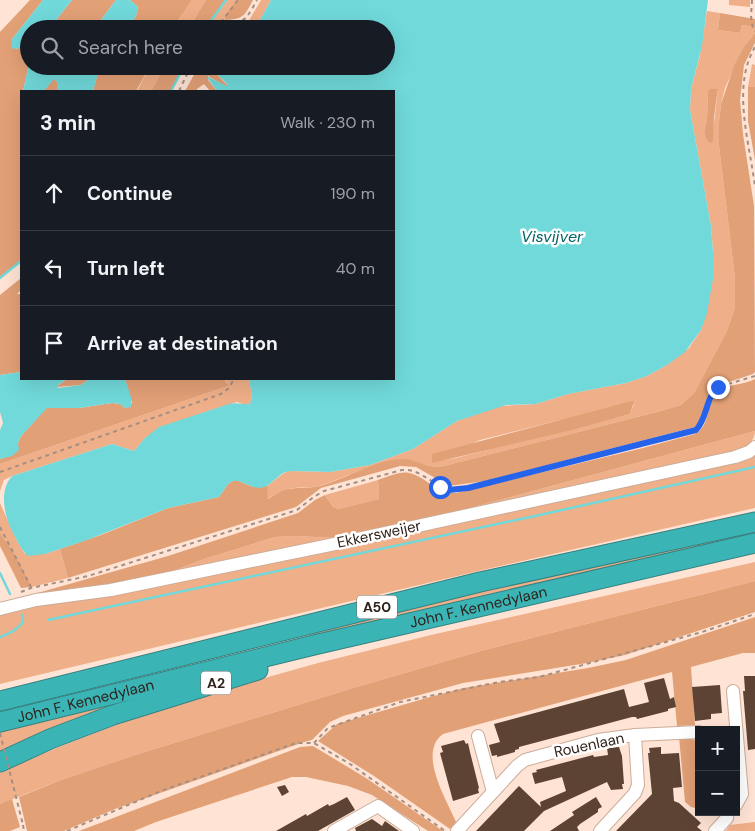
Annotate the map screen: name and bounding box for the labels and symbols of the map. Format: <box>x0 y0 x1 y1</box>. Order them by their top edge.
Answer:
water label: Visvijver <box>521 226 584 247</box>
route end <box>707 376 730 399</box>
route start <box>429 476 452 499</box>
street label: Ekkersweijer <box>335 515 423 553</box>
street label: John F. Kennedylaan <box>408 581 549 633</box>
road number: A50 <box>357 596 397 618</box>
road number: A2 <box>201 671 231 694</box>
street label: John F. Kennedylaan <box>15 675 156 727</box>
street label: Rouenlaan <box>552 728 626 762</box>

